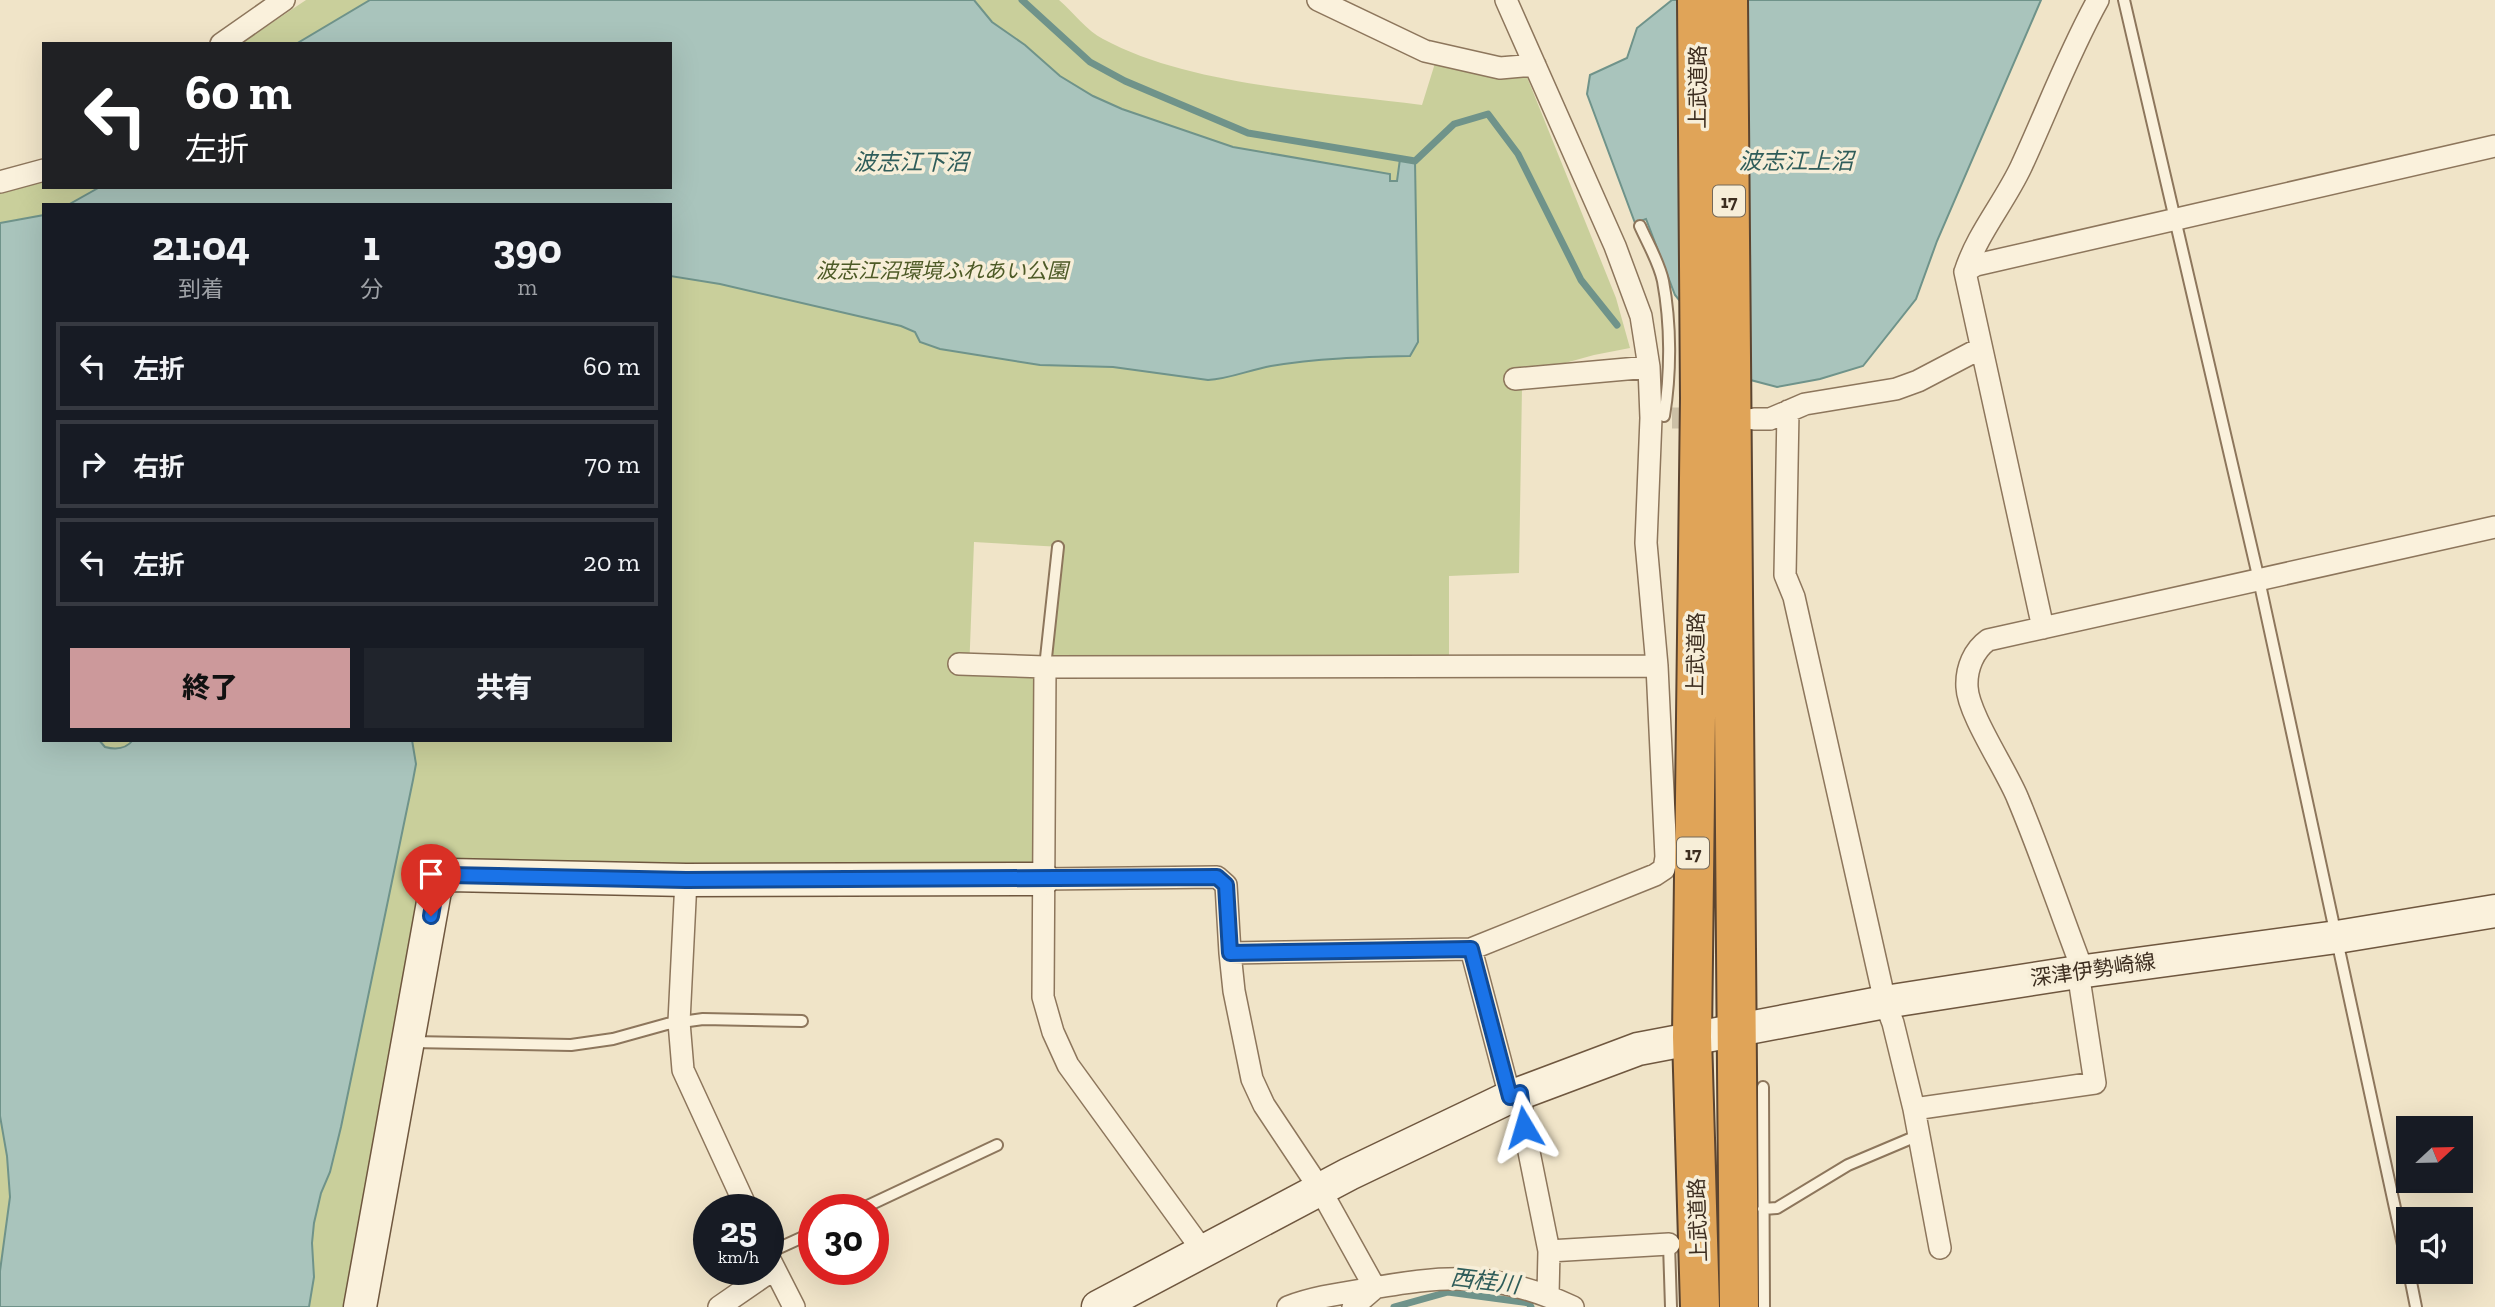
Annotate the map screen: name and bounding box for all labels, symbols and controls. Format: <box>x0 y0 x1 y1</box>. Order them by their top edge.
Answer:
street label: 上武道路 <box>1685 45 1710 129</box>
text: 60 m <box>185 63 292 122</box>
icon: left <box>70 70 161 161</box>
text: 左折 <box>185 130 249 168</box>
water label: 波志江上沼 <box>1739 147 1857 175</box>
water label: 波志江下沼 <box>854 148 972 176</box>
road number: 17 <box>1713 186 1745 216</box>
text: 21:04 <box>152 220 250 271</box>
text: 1 <box>363 220 380 271</box>
text: 390 <box>493 223 562 274</box>
park label: 波志江沼環境ふれあい公園 <box>816 258 1071 283</box>
text: m <box>518 273 537 301</box>
text: 到着 <box>178 275 224 303</box>
text: 分 <box>360 275 383 303</box>
icon: left <box>74 347 112 385</box>
text: 60 m <box>583 350 640 382</box>
text: 左折 <box>133 353 185 385</box>
icon: right <box>74 445 112 483</box>
text: 70 m <box>584 448 640 480</box>
text: 右折 <box>133 451 185 483</box>
icon: left <box>74 543 112 581</box>
text: 20 m <box>583 546 640 578</box>
text: 左折 <box>133 549 185 581</box>
street label: 上武道路 <box>1682 612 1709 696</box>
button: 終了 <box>70 648 350 728</box>
button: 共有 <box>364 648 644 728</box>
road number: 17 <box>1677 838 1709 868</box>
pin <box>401 844 461 916</box>
icon: arrive <box>412 855 450 893</box>
street label: 深津伊勢崎線 <box>2029 948 2157 991</box>
position arrow <box>1487 1090 1561 1164</box>
north arrow <box>2396 1116 2473 1194</box>
map controls <box>2396 1116 2473 1284</box>
street label: 上武道路 <box>1684 1178 1711 1262</box>
speed limit sign: 30 <box>798 1194 889 1285</box>
button: sound <box>2396 1207 2473 1284</box>
text: 25 <box>720 1209 757 1251</box>
text: km/h <box>718 1246 759 1268</box>
water label: 西桂川 <box>1449 1263 1524 1299</box>

